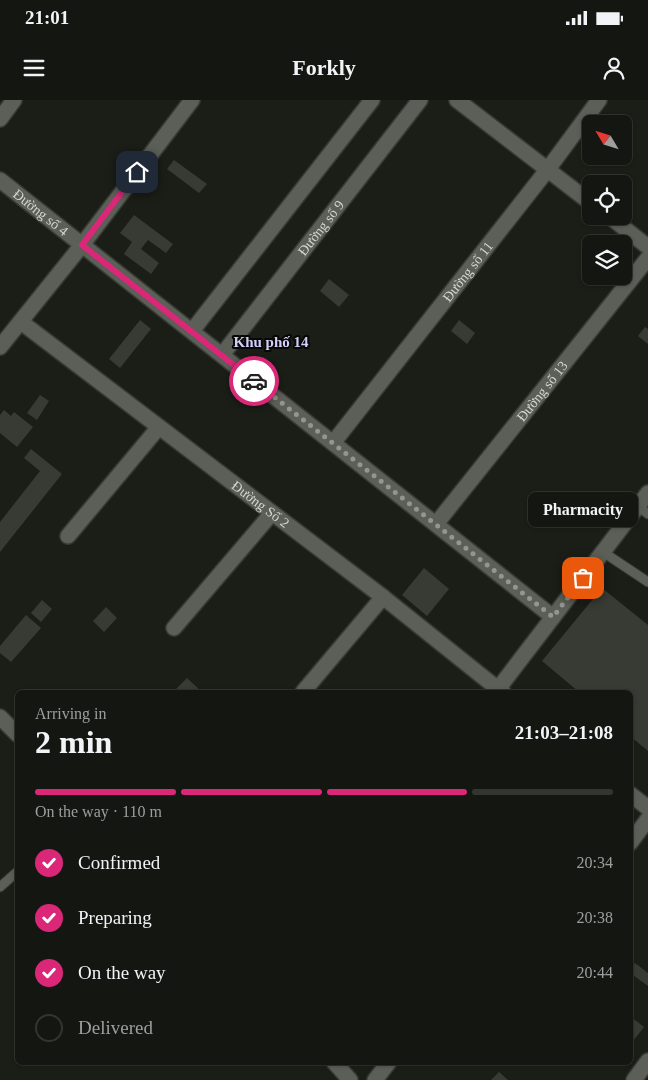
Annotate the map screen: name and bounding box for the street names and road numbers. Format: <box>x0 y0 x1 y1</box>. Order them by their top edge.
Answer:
street label: Đường số 4 <box>10 186 71 239</box>
street label: Đường số 9 <box>295 198 347 259</box>
street label: Đường số 11 <box>440 239 496 305</box>
street label: Đường số 13 <box>514 358 571 424</box>
street label: Đường Số 2 <box>229 478 292 531</box>

